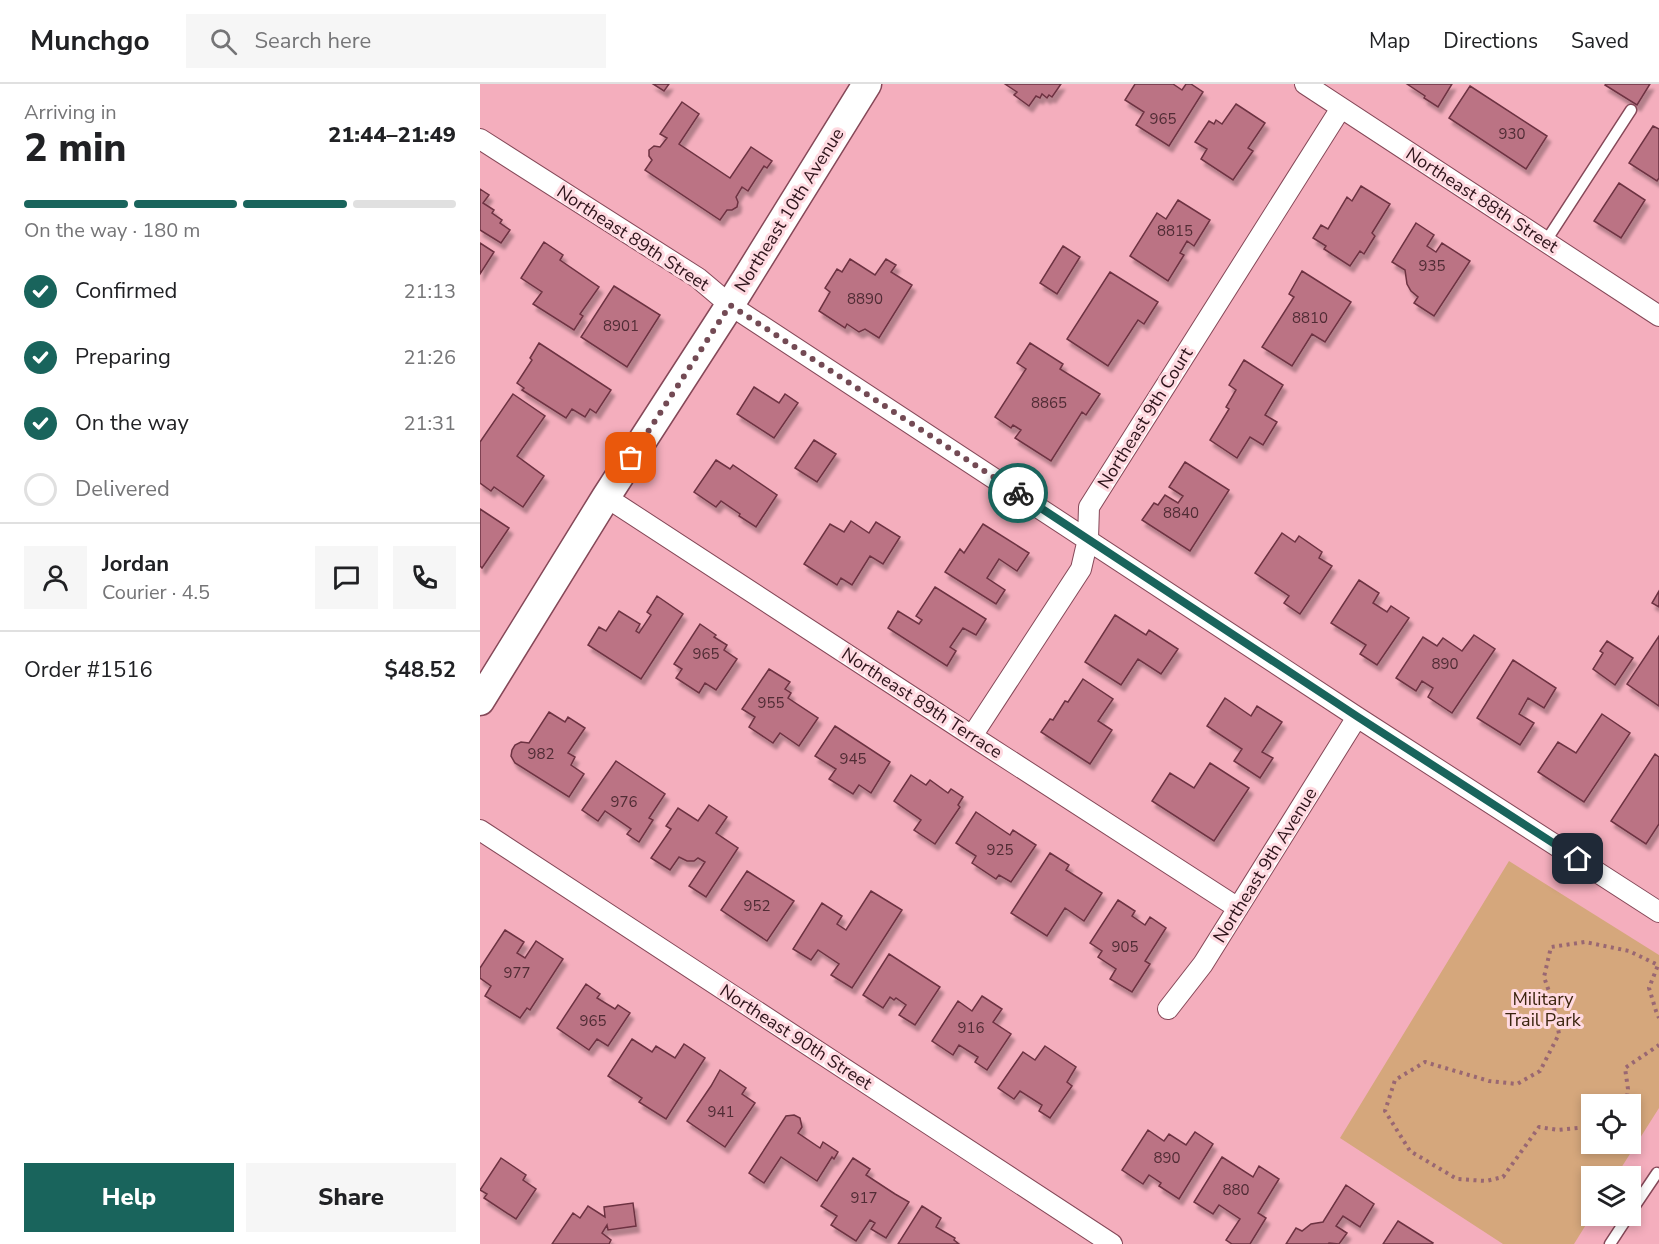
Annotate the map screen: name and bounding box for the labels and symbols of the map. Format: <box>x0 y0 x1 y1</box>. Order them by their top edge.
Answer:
house number: 965 <box>1149 109 1177 129</box>
street label: Northeast 10th Avenue <box>729 123 849 297</box>
house number: 930 <box>1498 124 1526 144</box>
street label: Northeast 88th Street <box>1401 142 1563 259</box>
street label: Northeast 89th Street <box>552 180 714 297</box>
house number: 8815 <box>1157 221 1193 241</box>
house number: 935 <box>1418 256 1446 276</box>
house number: 8890 <box>847 289 883 309</box>
house number: 8810 <box>1292 308 1328 328</box>
house number: 8901 <box>603 316 639 336</box>
street label: Northeast 9th Court <box>1092 342 1199 493</box>
house number: 8865 <box>1031 393 1067 413</box>
pin <box>605 432 656 483</box>
courier <box>988 463 1048 523</box>
house number: 8840 <box>1163 503 1199 523</box>
street label: Northeast 89th Terrace <box>837 642 1007 764</box>
house number: 965 <box>692 644 720 664</box>
house number: 890 <box>1431 654 1459 674</box>
house number: 955 <box>757 693 785 713</box>
house number: 982 <box>527 744 555 764</box>
house number: 945 <box>839 749 867 769</box>
street label: Northeast 9th Avenue <box>1208 783 1322 947</box>
house number: 976 <box>610 792 638 812</box>
pin <box>1552 833 1603 884</box>
house number: 925 <box>986 840 1014 860</box>
house number: 952 <box>743 896 771 916</box>
house number: 905 <box>1111 937 1139 957</box>
house number: 977 <box>503 963 531 983</box>
street label: Northeast 90th Street <box>715 979 877 1096</box>
park label: Military Trail Park <box>1505 987 1582 1032</box>
house number: 965 <box>579 1011 607 1031</box>
house number: 916 <box>957 1018 985 1038</box>
house number: 941 <box>707 1102 735 1122</box>
house number: 890 <box>1153 1148 1181 1168</box>
house number: 880 <box>1222 1180 1250 1200</box>
house number: 917 <box>850 1188 878 1208</box>

